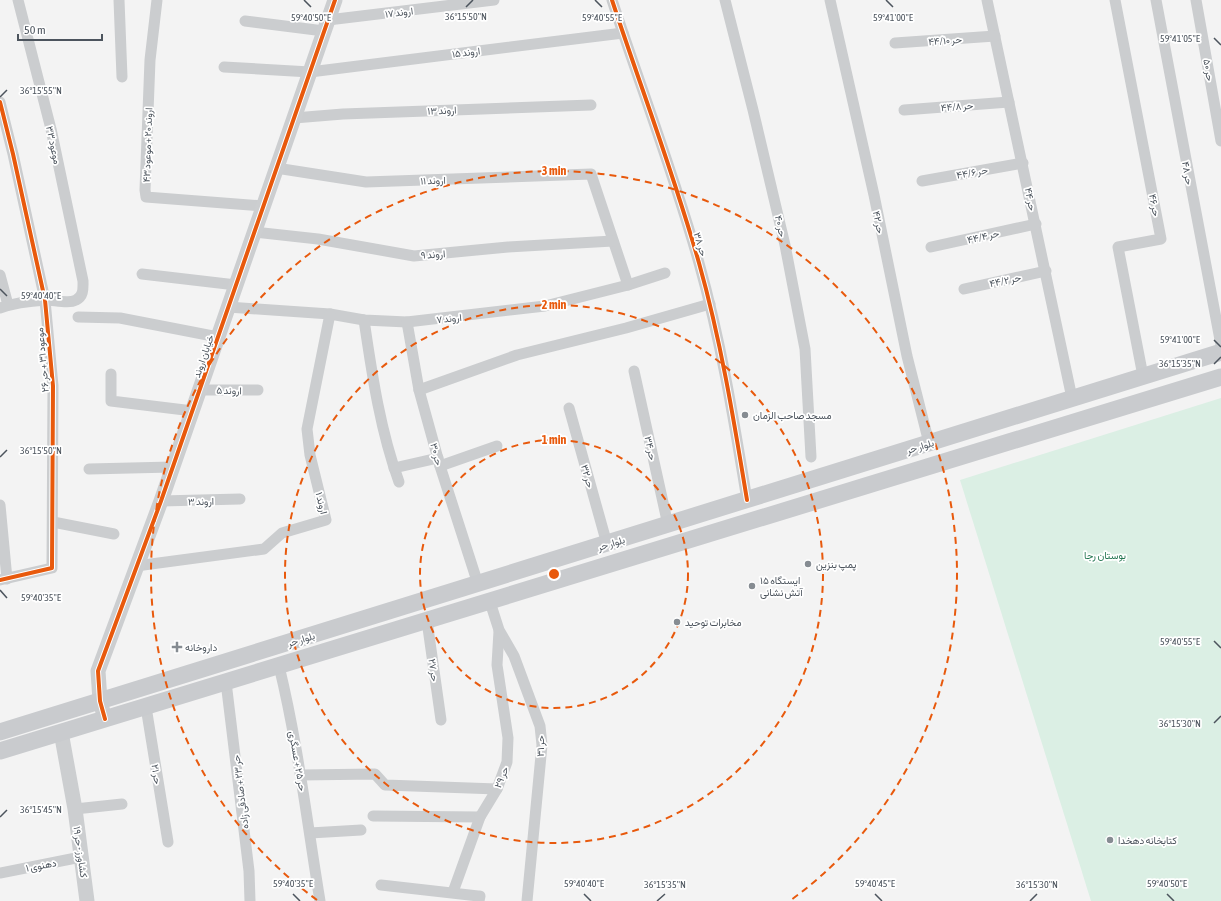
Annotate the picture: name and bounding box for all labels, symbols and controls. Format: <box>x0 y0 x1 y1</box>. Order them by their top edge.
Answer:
street label: اروند ۱۷ <box>384 5 414 21</box>
text: 36°15'50"N <box>445 11 487 22</box>
text: 59°40'50"E <box>291 12 332 23</box>
text: 59°40'55"E <box>582 12 623 23</box>
text: 59°41'00"E <box>873 12 914 23</box>
scale bar <box>18 16 102 42</box>
text: 50 m <box>24 23 46 37</box>
text: 59°41'05"E <box>1160 33 1201 44</box>
street label: حر ۴۴/۱۰ <box>928 34 963 48</box>
street label: اروند ۱۵ <box>451 45 481 61</box>
street label: حر ۵۰ <box>1200 58 1216 82</box>
text: 36°15'55"N <box>20 85 62 96</box>
street label: حر ۴۴/۸ <box>940 100 974 114</box>
street label: اروند ۱۳ <box>427 104 457 118</box>
street label: اروند ۲۰ + موعود ۴۳ <box>141 107 155 183</box>
street label: موعود ۳۳ <box>43 125 63 165</box>
street label: حر ۴۸ <box>1179 161 1195 186</box>
text: 3 min <box>542 164 566 178</box>
street label: حر ۴۴/۶ <box>956 164 989 182</box>
street label: اروند ۱۱ <box>420 175 446 187</box>
street label: حر ۴۴ <box>1022 187 1038 212</box>
street label: حر ۴۶ <box>1146 193 1162 218</box>
street label: حر ۴۲ <box>870 210 886 235</box>
street label: حر ۴۰ <box>772 214 788 239</box>
street label: حر ۴۴/۴ <box>966 227 1001 246</box>
street label: حر ۳۸ <box>691 231 709 258</box>
street label: اروند ۹ <box>420 248 446 262</box>
street label: حر ۴۴/۲ <box>988 272 1022 290</box>
text: 59°40'40"E <box>21 290 62 301</box>
text: 2 min <box>542 298 566 312</box>
street label: اروند ۷ <box>436 312 462 326</box>
street label: موعود ۳۱ + حر ۲۶ <box>34 327 52 393</box>
street label: خیابان اروند <box>191 333 217 379</box>
text: 59°41'00"E <box>1160 334 1201 345</box>
text: 36°15'35"N <box>1159 358 1201 369</box>
street label: اروند ۵ <box>216 385 242 397</box>
marker: مسجد صاحب الزمان <box>740 410 750 420</box>
place label: مسجد صاحب الزمان <box>753 410 832 422</box>
text: 1 min <box>542 433 566 447</box>
street label: حر ۳۴ <box>642 435 658 462</box>
street label: بلوار حر <box>904 437 936 457</box>
street label: حر ۳۰ <box>427 442 445 467</box>
text: 36°15'50"N <box>20 445 62 456</box>
street label: حر ۳۲ <box>578 463 596 490</box>
street label: اروند ۱ <box>312 491 330 516</box>
street label: اروند ۳ <box>188 496 214 508</box>
street label: بلوار حر <box>595 534 627 554</box>
park label: بوستان رجا <box>1084 550 1126 562</box>
marker: پمپ بنزین <box>803 559 813 569</box>
place label: پمپ بنزین <box>816 559 856 572</box>
centre of rings <box>547 567 561 581</box>
place label: ایستگاه ۱۵ آتش نشانی <box>760 575 803 599</box>
marker: ایستگاه ۱۵ آتش نشانی <box>747 581 757 591</box>
text: 59°40'35"E <box>21 592 62 603</box>
marker: مخابرات توحید <box>672 617 682 627</box>
place label: مخابرات توحید <box>685 617 742 629</box>
street label: بلوار حر <box>285 630 317 650</box>
text: 59°40'55"E <box>1160 636 1201 647</box>
marker: داروخانه <box>172 642 182 652</box>
place label: داروخانه <box>185 642 217 654</box>
street label: حر ۲۷ <box>425 658 441 683</box>
text: 36°15'30"N <box>1159 718 1201 729</box>
street label: حر ۲۵ + عسگری <box>286 730 308 792</box>
street label: حر ۳۱ <box>535 735 547 757</box>
street label: حر ۲۳ + صادقی زاده <box>230 754 251 830</box>
street label: حر ۲۱ <box>149 763 164 785</box>
street label: حر ۲۹ <box>492 765 512 790</box>
text: 36°15'45"N <box>20 804 62 815</box>
street label: کشاورز - حر ۱۹ <box>70 826 90 879</box>
marker: کتابخانه دهخدا <box>1105 835 1115 845</box>
place label: کتابخانه دهخدا <box>1118 835 1177 847</box>
street label: دهنوی ۱ <box>25 857 58 875</box>
text: 59°40'35"E <box>273 878 314 889</box>
text: 59°40'40"E <box>564 878 605 889</box>
text: 59°40'45"E <box>855 878 896 889</box>
text: 59°40'50"E <box>1147 878 1188 889</box>
text: 36°15'35"N <box>644 879 686 890</box>
text: 36°15'30"N <box>1016 879 1058 890</box>

